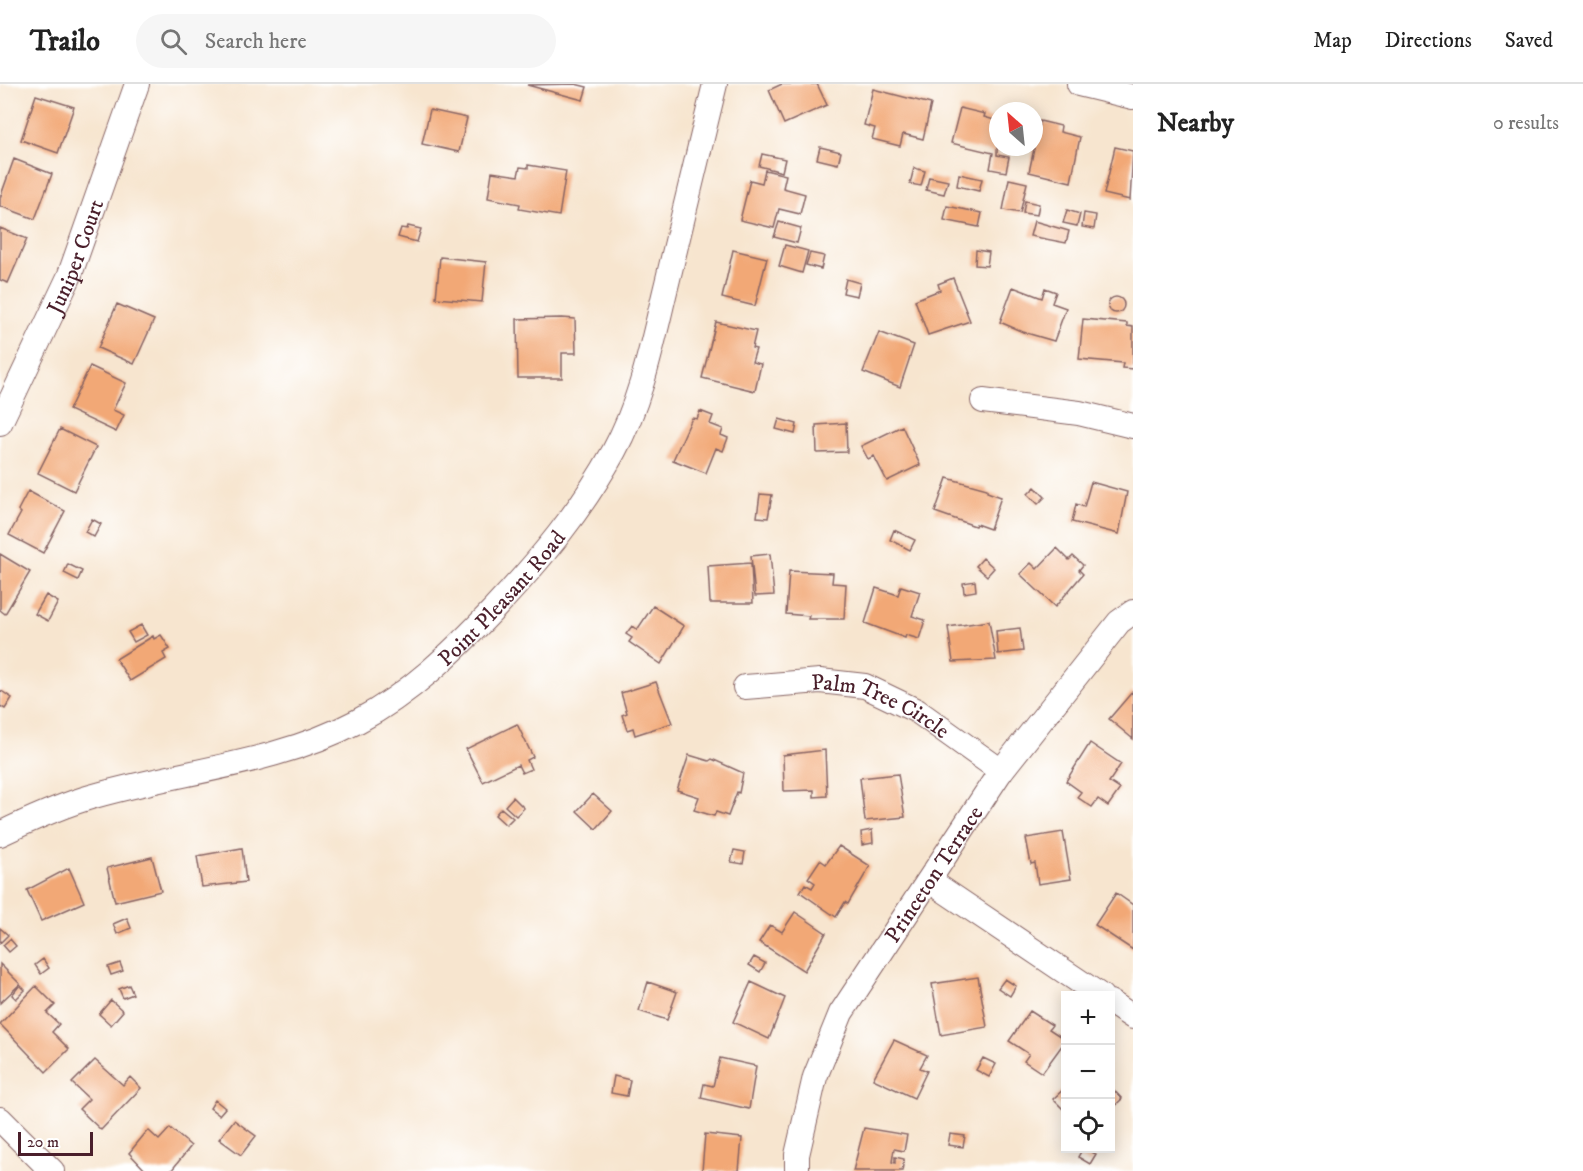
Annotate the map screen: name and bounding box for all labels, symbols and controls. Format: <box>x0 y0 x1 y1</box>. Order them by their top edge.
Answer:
search box <box>136 14 556 68</box>
text: Trailo <box>30 24 100 59</box>
icon: search <box>157 25 190 58</box>
text: Search here <box>205 28 307 55</box>
text: Map <box>1313 28 1352 54</box>
text: Directions <box>1385 28 1472 54</box>
text: Saved <box>1505 28 1553 54</box>
north arrow <box>989 102 1043 156</box>
text: Nearby <box>1157 107 1234 140</box>
text: 0 results <box>1493 111 1559 136</box>
street label: Juniper Court <box>41 196 110 320</box>
street label: Point Pleasant Road <box>433 525 572 672</box>
street label: Palm Tree Circle <box>810 669 954 745</box>
street label: Princeton Terrace <box>879 801 989 948</box>
map controls <box>1061 991 1115 1153</box>
button: + <box>1061 991 1115 1045</box>
button: − <box>1061 1045 1115 1099</box>
button: locate <box>1061 1099 1115 1153</box>
scale bar <box>18 1129 93 1156</box>
text: 20 m <box>27 1132 59 1152</box>

